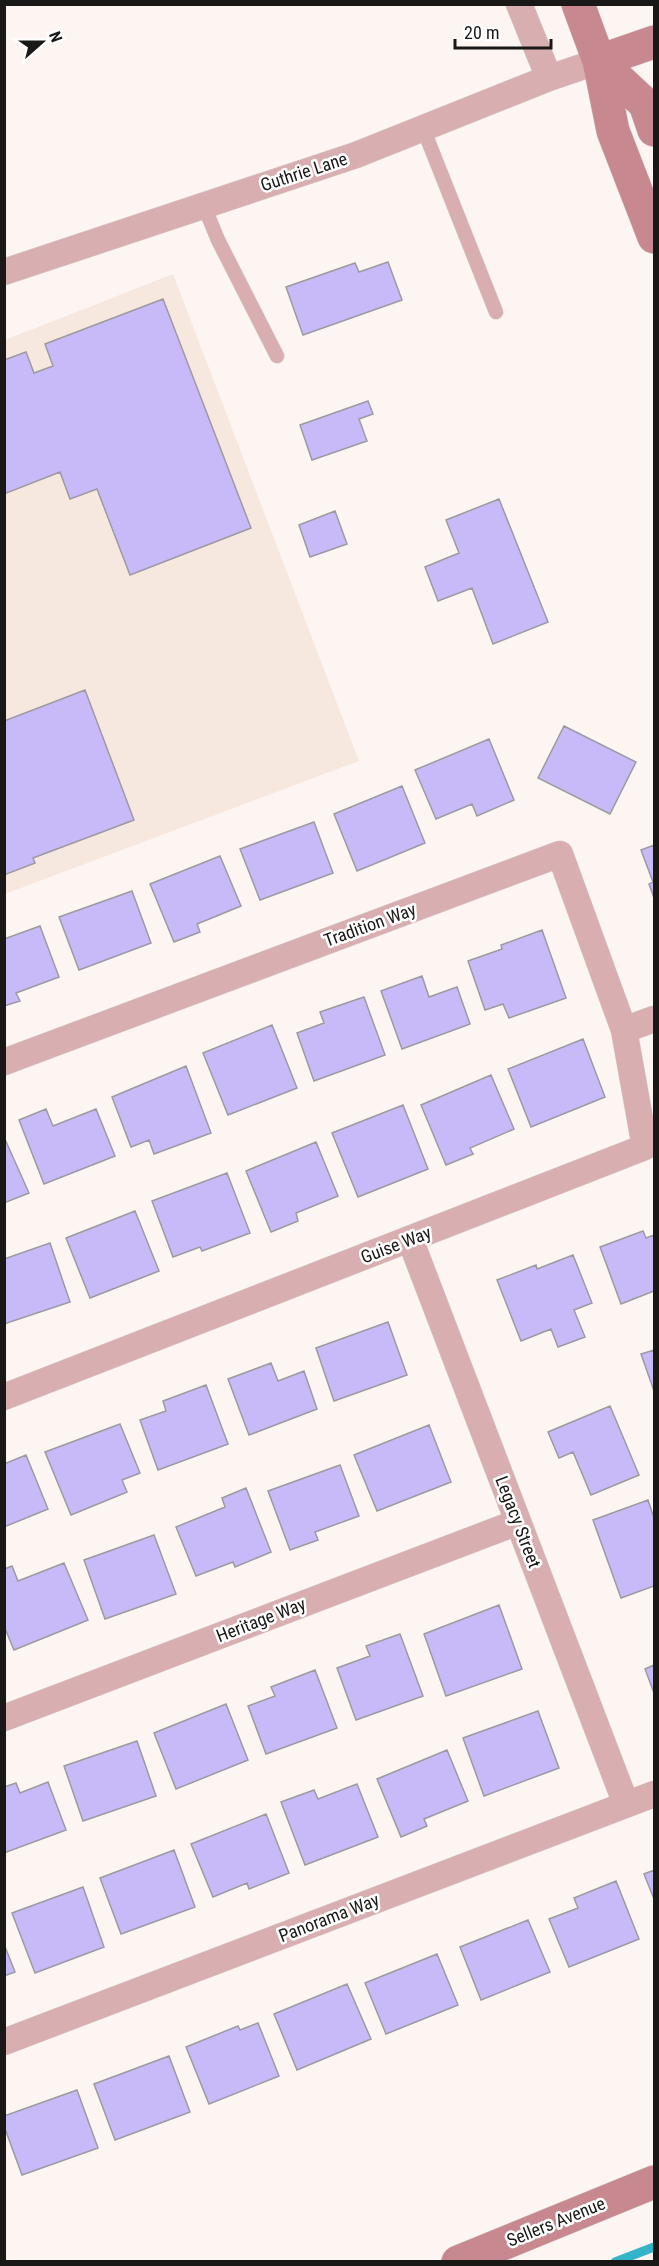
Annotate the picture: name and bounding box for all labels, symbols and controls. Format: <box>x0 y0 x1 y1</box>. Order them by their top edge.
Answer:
north arrow <box>12 12 72 72</box>
scale bar <box>455 12 551 50</box>
text: 20 m <box>464 22 499 43</box>
text: N <box>45 29 66 45</box>
street label: Guthrie Lane <box>258 148 350 195</box>
street label: Tradition Way <box>321 898 419 951</box>
street label: Guise Way <box>358 1221 434 1268</box>
street label: Legacy Street <box>491 1473 546 1571</box>
street label: Heritage Way <box>213 1593 309 1646</box>
street label: Panorama Way <box>276 1889 382 1946</box>
street label: Sellers Avenue <box>504 2192 608 2251</box>

